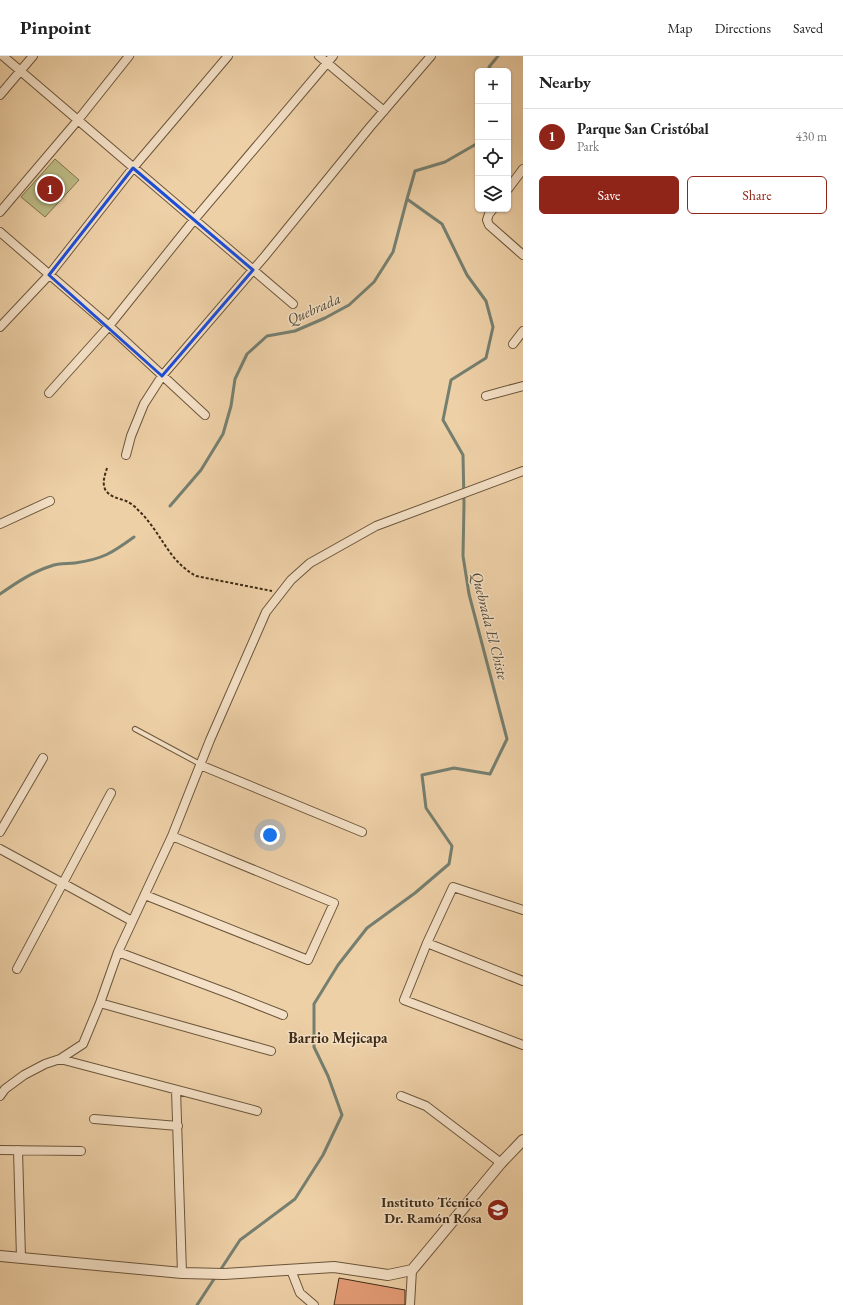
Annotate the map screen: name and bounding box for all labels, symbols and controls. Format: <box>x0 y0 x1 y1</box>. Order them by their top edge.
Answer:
text: Pinpoint <box>20 15 91 40</box>
text: Map <box>667 19 693 37</box>
text: Directions <box>715 19 771 37</box>
text: Saved <box>793 19 823 37</box>
map controls <box>475 68 511 212</box>
button: + <box>475 68 511 104</box>
text: Nearby <box>539 71 591 93</box>
button: − <box>475 104 511 140</box>
text: Parque San Cristóbal <box>577 119 709 138</box>
text: 1 <box>549 128 555 145</box>
text: 430 m <box>796 128 827 145</box>
text: Park <box>577 138 599 155</box>
button: locate <box>475 140 511 176</box>
pin: 1 <box>37 174 63 204</box>
button: layers <box>475 176 511 212</box>
button: Save <box>539 176 679 214</box>
button: Share <box>687 176 827 214</box>
water label: Quebrada <box>284 288 344 329</box>
water label: Quebrada El Chiste <box>468 570 513 683</box>
your location <box>260 825 280 845</box>
district label: Barrio Mejicapa <box>288 1028 388 1047</box>
place label: Instituto Técnico Dr. Ramón Rosa <box>381 1193 483 1227</box>
school or university icon: Instituto Técnico Dr. Ramón Rosa <box>485 1197 511 1223</box>

